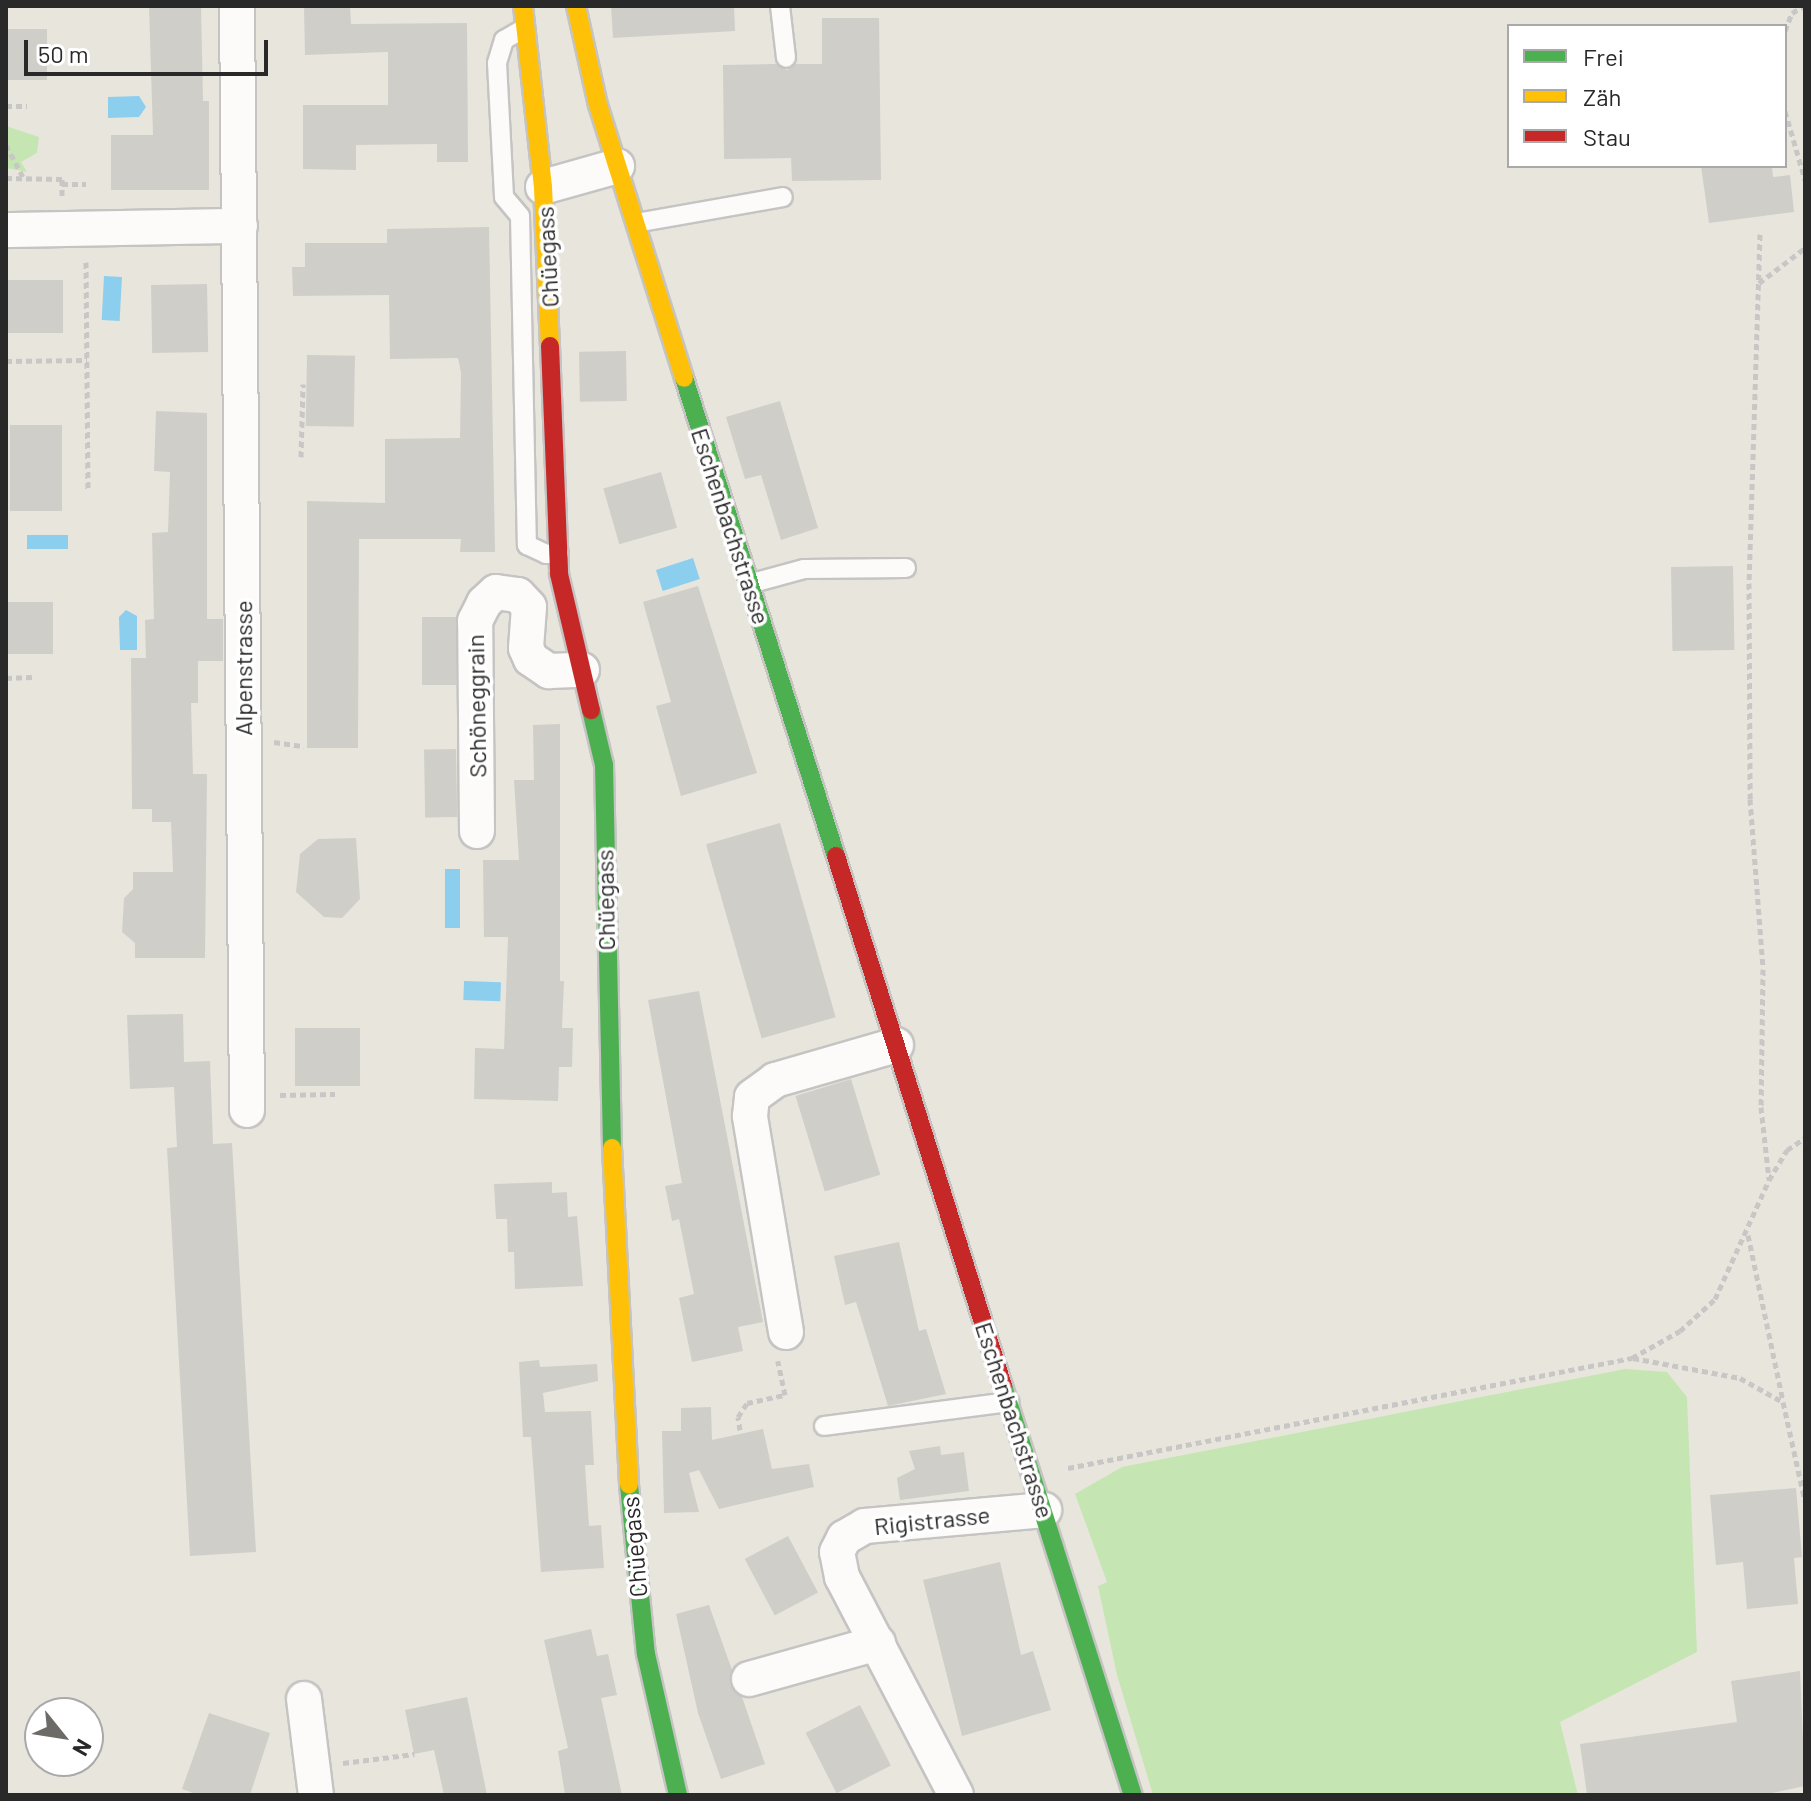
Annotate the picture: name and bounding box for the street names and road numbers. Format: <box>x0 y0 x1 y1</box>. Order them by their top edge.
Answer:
street label: Chüegass <box>530 206 564 308</box>
street label: Eschenbachstrasse <box>686 424 776 628</box>
street label: Alpenstrasse <box>229 600 257 736</box>
street label: Schöneggrain <box>460 634 492 778</box>
street label: Chüegass <box>590 849 620 951</box>
street label: Eschenbachstrasse <box>970 1318 1060 1522</box>
street label: Chüegass <box>615 1495 653 1599</box>
street label: Rigistrasse <box>873 1500 991 1540</box>

